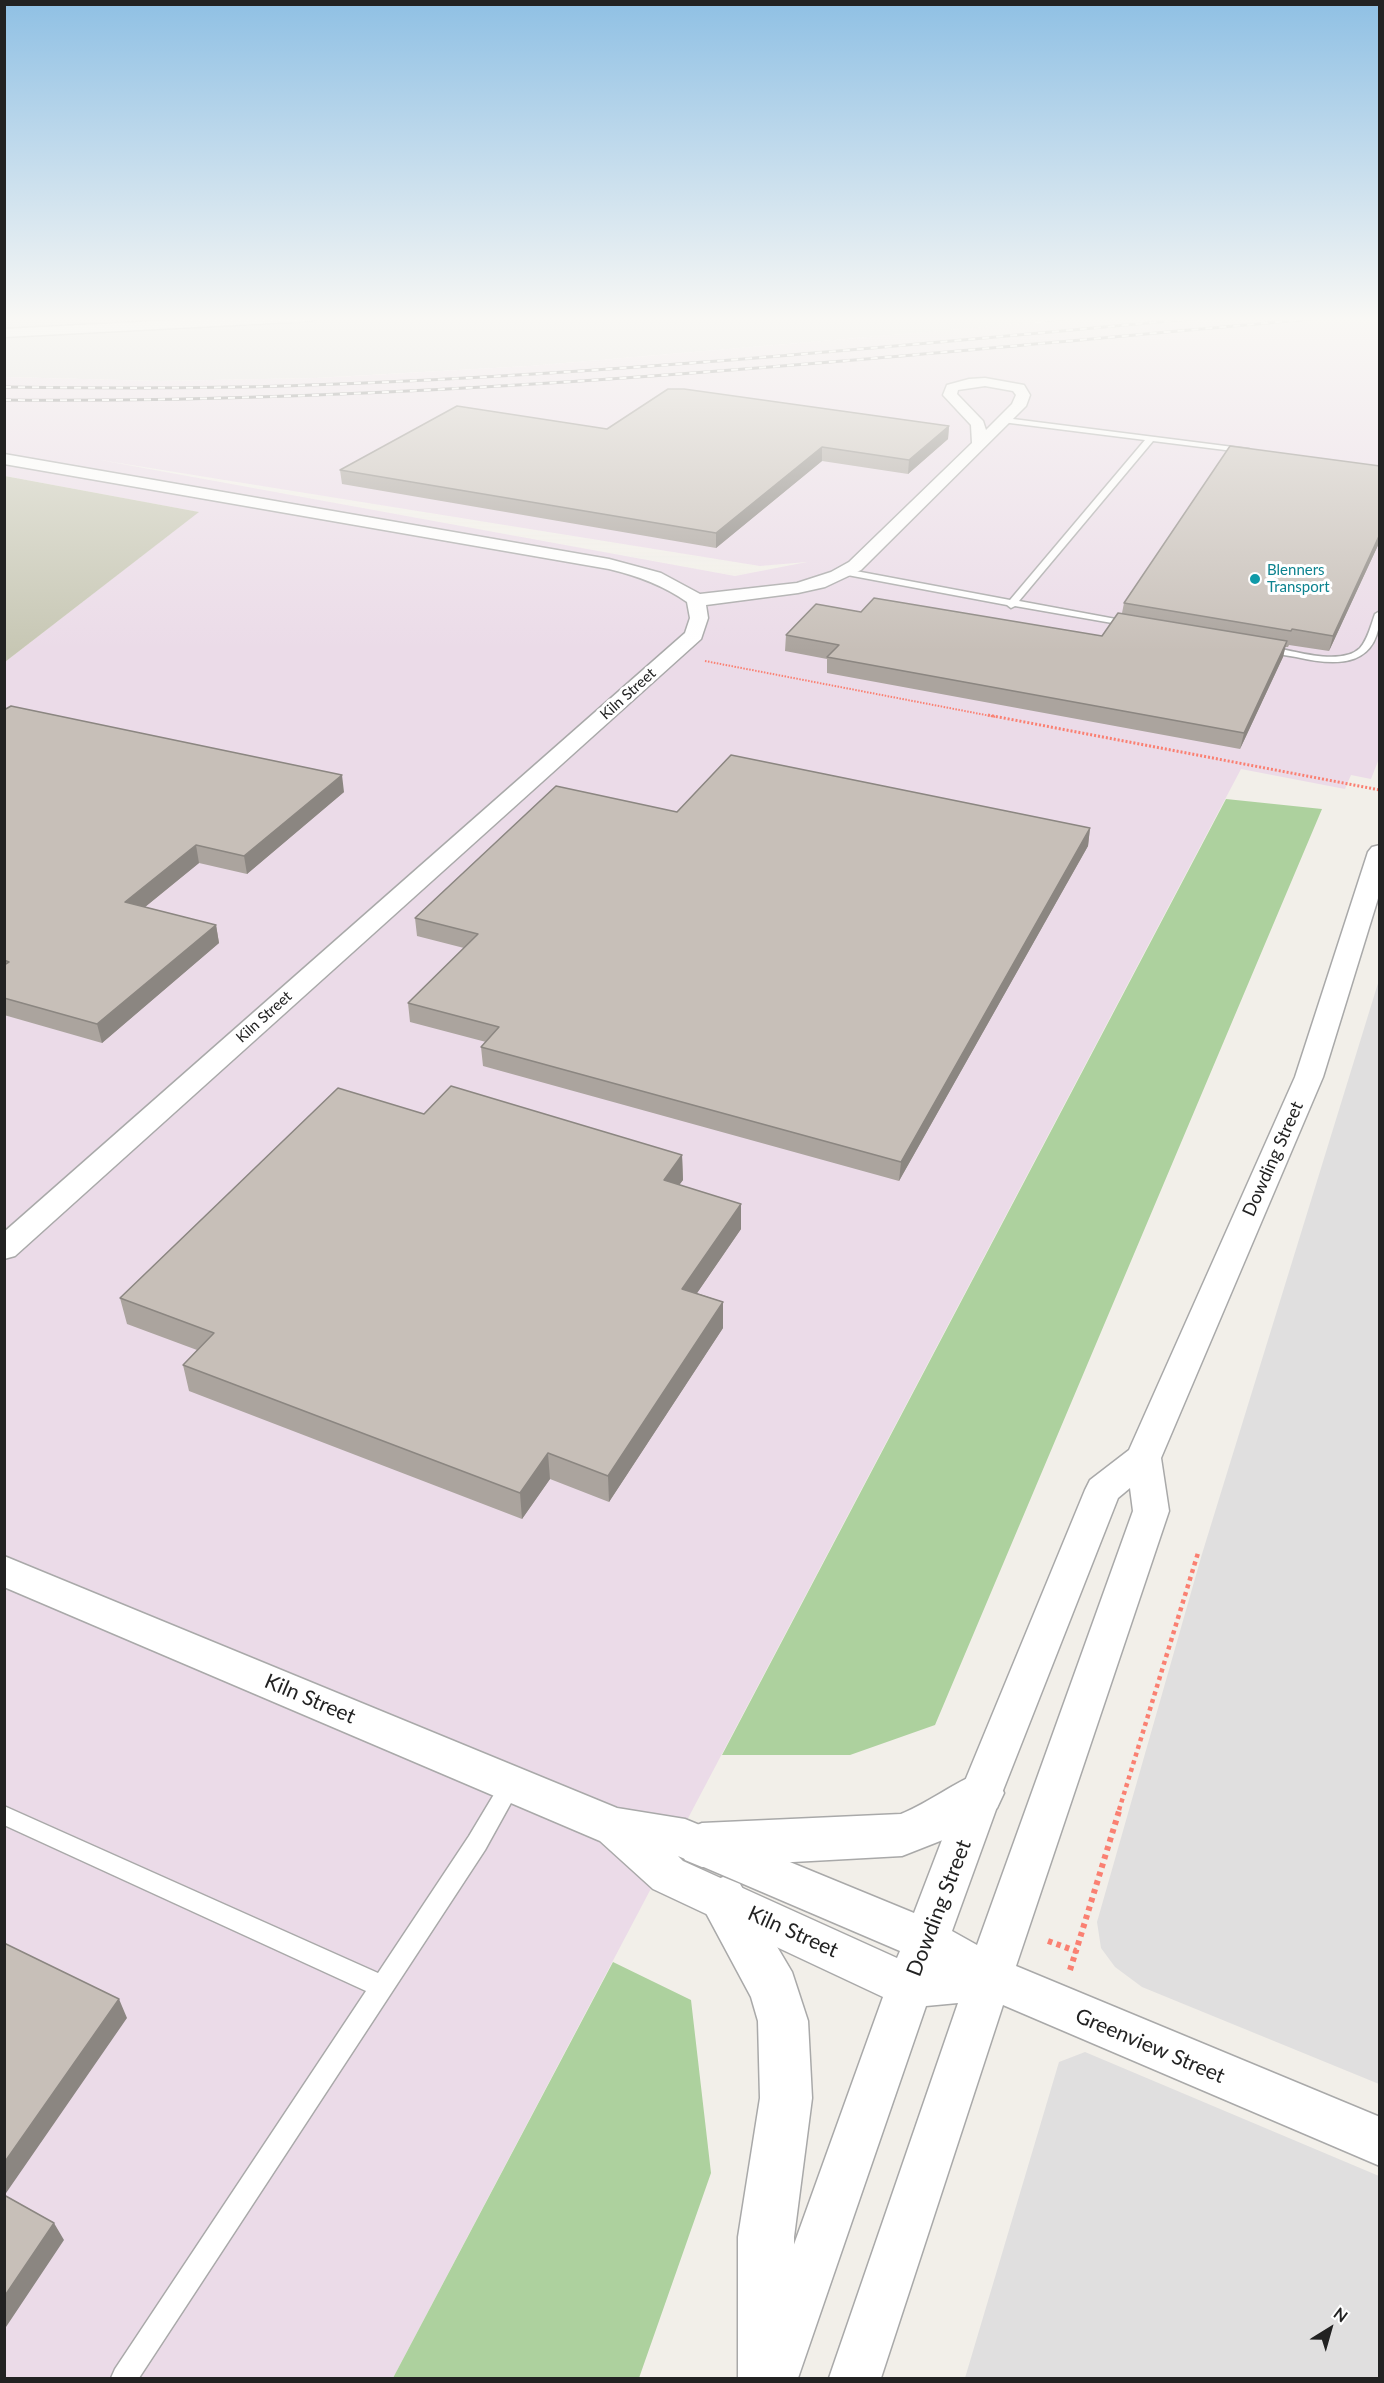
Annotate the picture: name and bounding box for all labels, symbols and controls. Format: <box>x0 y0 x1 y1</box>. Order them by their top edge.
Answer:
place label: Blenners Transport <box>1267 561 1330 596</box>
marker: Blenners Transport <box>1248 572 1262 586</box>
street label: Kiln Street <box>596 664 660 724</box>
street label: Kiln Street <box>232 987 296 1047</box>
street label: Dowding Street <box>1238 1098 1308 1220</box>
street label: Kiln Street <box>261 1669 359 1729</box>
street label: Dowding Street <box>901 1836 977 1980</box>
street label: Kiln Street <box>744 1901 842 1963</box>
street label: Greenview Street <box>1071 2003 1229 2089</box>
north arrow <box>1300 2299 1360 2359</box>
text: N <box>1330 2303 1352 2326</box>

